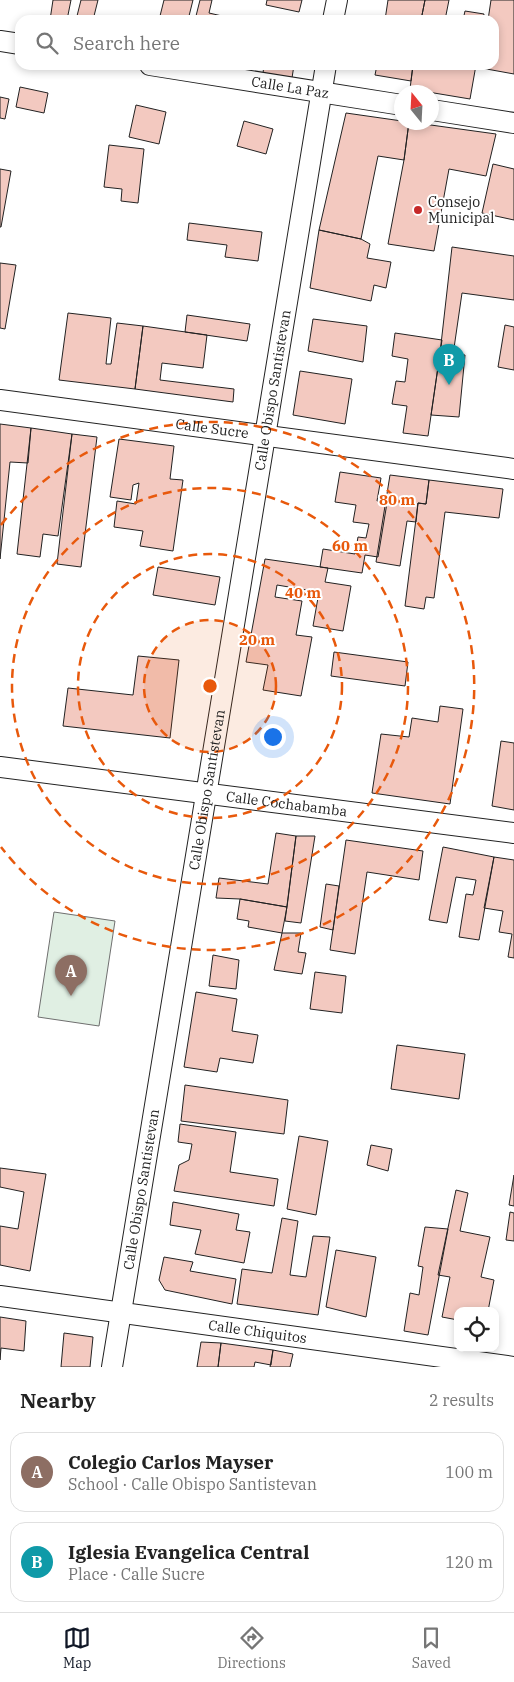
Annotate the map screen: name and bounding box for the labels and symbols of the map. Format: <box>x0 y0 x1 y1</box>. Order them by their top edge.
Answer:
street label: Calle La Paz <box>250 72 330 102</box>
north arrow <box>394 85 439 130</box>
place label: Consejo Municipal <box>428 193 494 227</box>
marker: Consejo Municipal <box>412 204 424 216</box>
street label: Calle Obispo Santistevan <box>250 308 295 472</box>
pin: B <box>433 344 465 385</box>
street label: Calle Sucre <box>174 415 250 442</box>
text: 80 m <box>379 490 415 509</box>
text: 60 m <box>332 536 368 555</box>
text: 40 m <box>285 583 321 602</box>
text: 20 m <box>239 630 275 649</box>
centre of rings <box>201 677 219 695</box>
street label: Calle Obispo Santistevan <box>185 708 229 871</box>
your location <box>260 724 286 750</box>
street label: Calle Cochabamba <box>225 787 349 821</box>
pin: A <box>55 955 87 996</box>
street label: Calle Obispo Santistevan <box>119 1108 163 1271</box>
street label: Calle Chiquitos <box>207 1316 308 1347</box>

